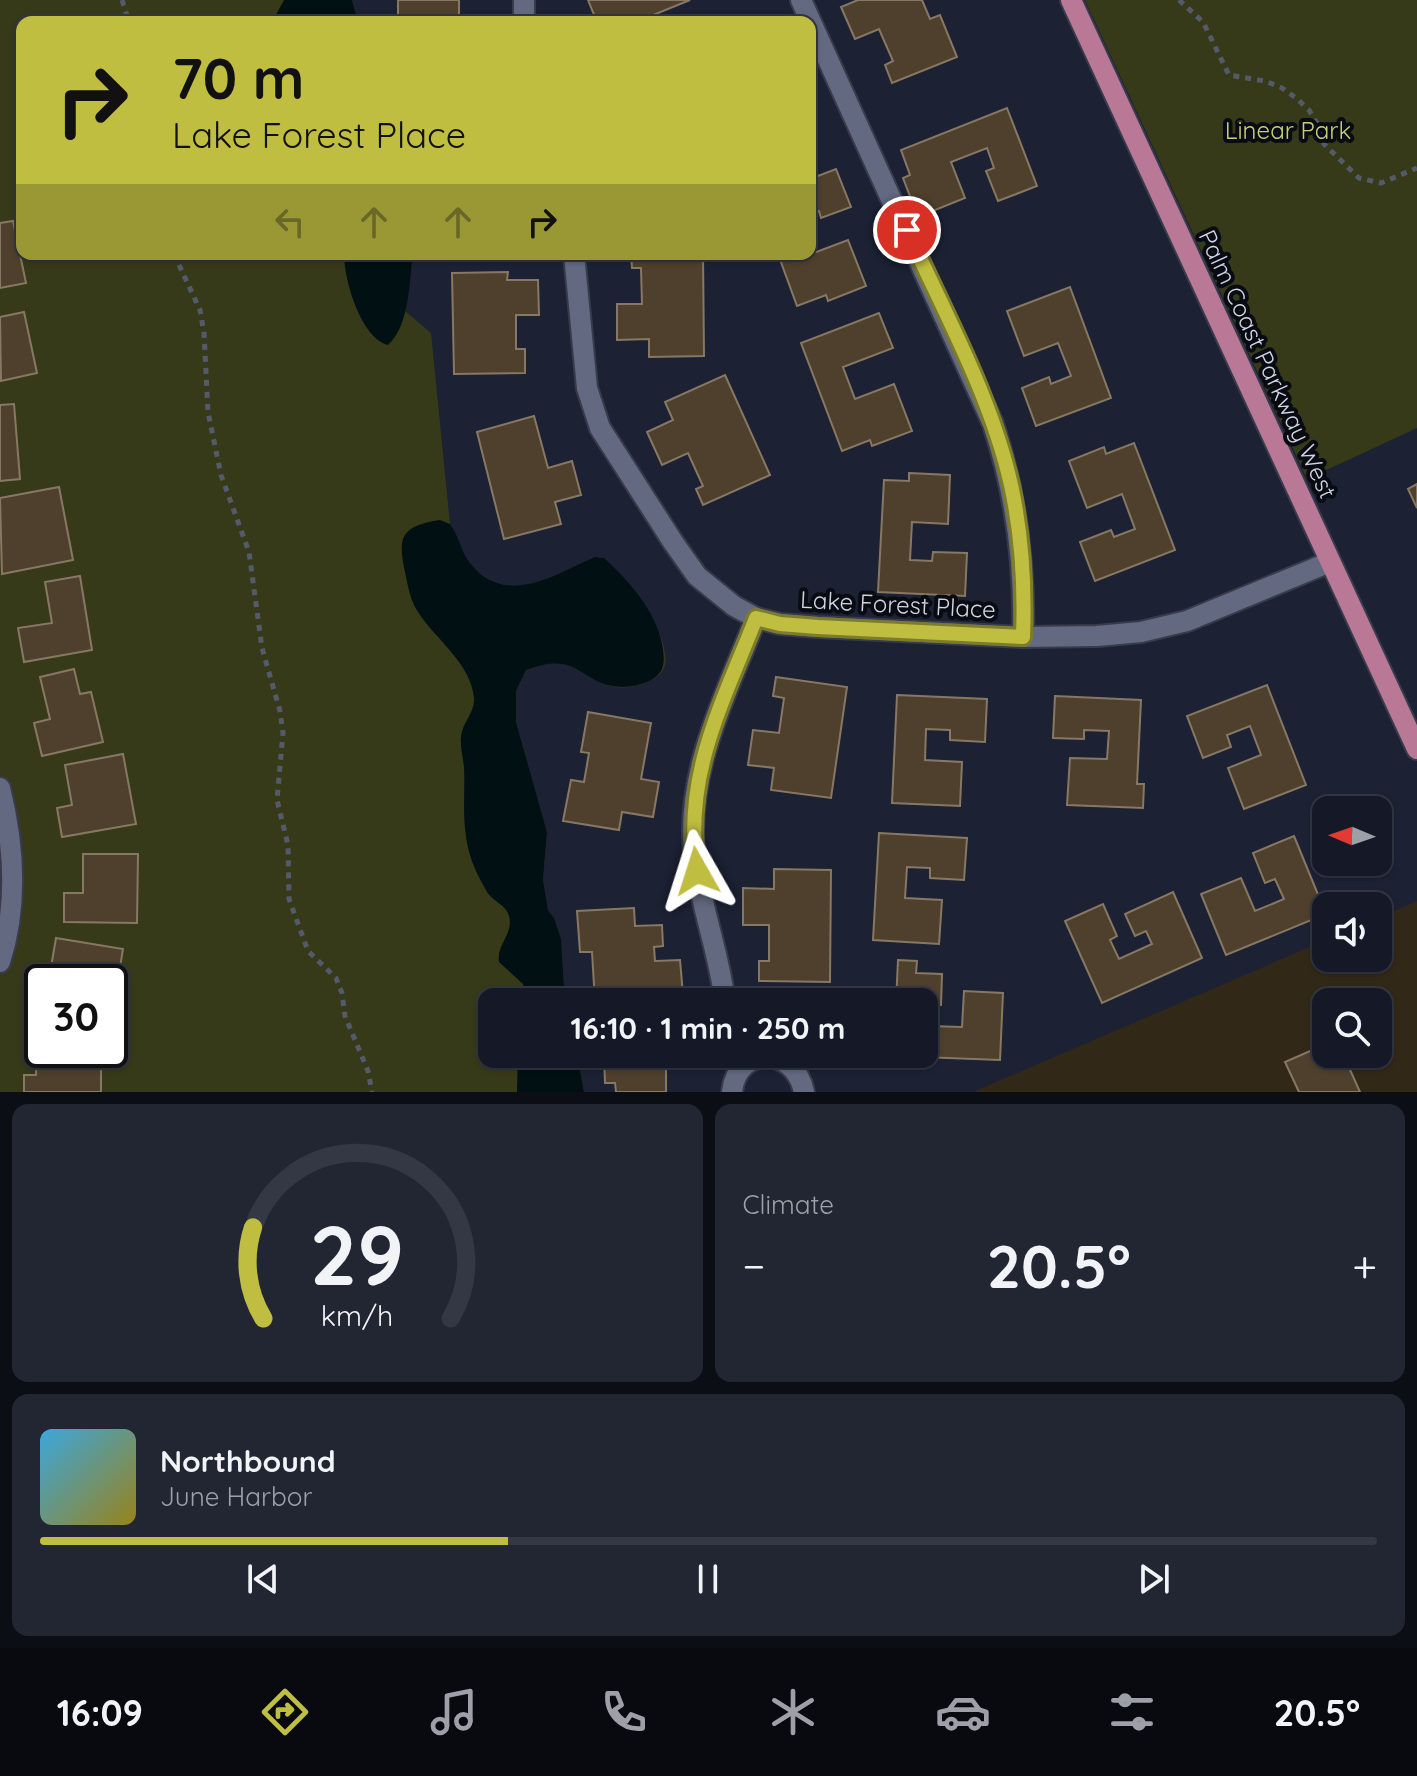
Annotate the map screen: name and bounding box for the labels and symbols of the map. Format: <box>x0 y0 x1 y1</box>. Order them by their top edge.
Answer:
park label: Linear Park <box>1225 115 1351 145</box>
pin <box>873 196 941 264</box>
street label: Palm Coast Parkway West <box>1193 225 1343 503</box>
street label: Lake Forest Place <box>799 584 997 624</box>
north arrow <box>1312 796 1392 876</box>
position arrow <box>655 829 739 913</box>
speed limit sign: 30 <box>24 964 128 1068</box>

